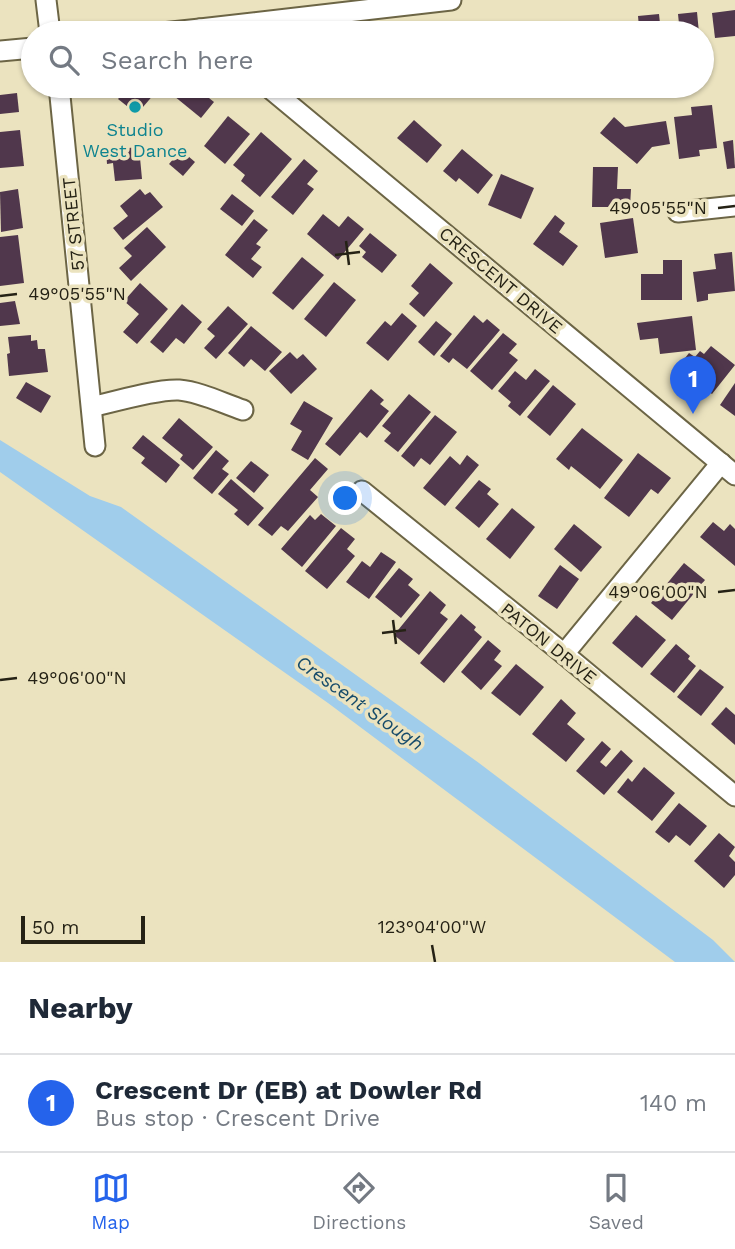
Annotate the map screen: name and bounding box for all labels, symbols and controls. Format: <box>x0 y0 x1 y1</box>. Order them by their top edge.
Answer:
search box <box>21 21 714 98</box>
icon: search <box>45 41 83 79</box>
text: Search here <box>101 45 253 75</box>
marker: Studio West Dance <box>127 99 143 115</box>
place label: Studio West Dance <box>82 119 188 161</box>
street label: 57 STREET <box>58 176 88 272</box>
text: 49°05'55"N <box>609 197 707 218</box>
street label: CRESCENT DRIVE <box>435 222 567 338</box>
text: 49°05'55"N <box>28 283 126 304</box>
pin: 1 <box>670 356 716 414</box>
your location <box>328 481 362 515</box>
text: 49°06'00"N <box>608 581 708 602</box>
street label: PATON DRIVE <box>497 598 601 688</box>
water label: Crescent Slough <box>292 651 428 755</box>
text: 49°06'00"N <box>27 667 127 688</box>
scale bar <box>21 913 145 945</box>
text: 50 m <box>32 916 79 939</box>
text: 123°04'00"W <box>378 916 486 937</box>
text: Nearby <box>28 990 133 1025</box>
text: Crescent Dr (EB) at Dowler Rd <box>95 1075 482 1105</box>
text: 1 <box>46 1090 56 1117</box>
text: 140 m <box>640 1090 707 1117</box>
text: Bus stop · Crescent Drive <box>95 1105 380 1132</box>
tab: Map <box>91 1169 130 1234</box>
tab: Directions <box>312 1169 406 1234</box>
tab: Saved <box>589 1169 644 1234</box>

